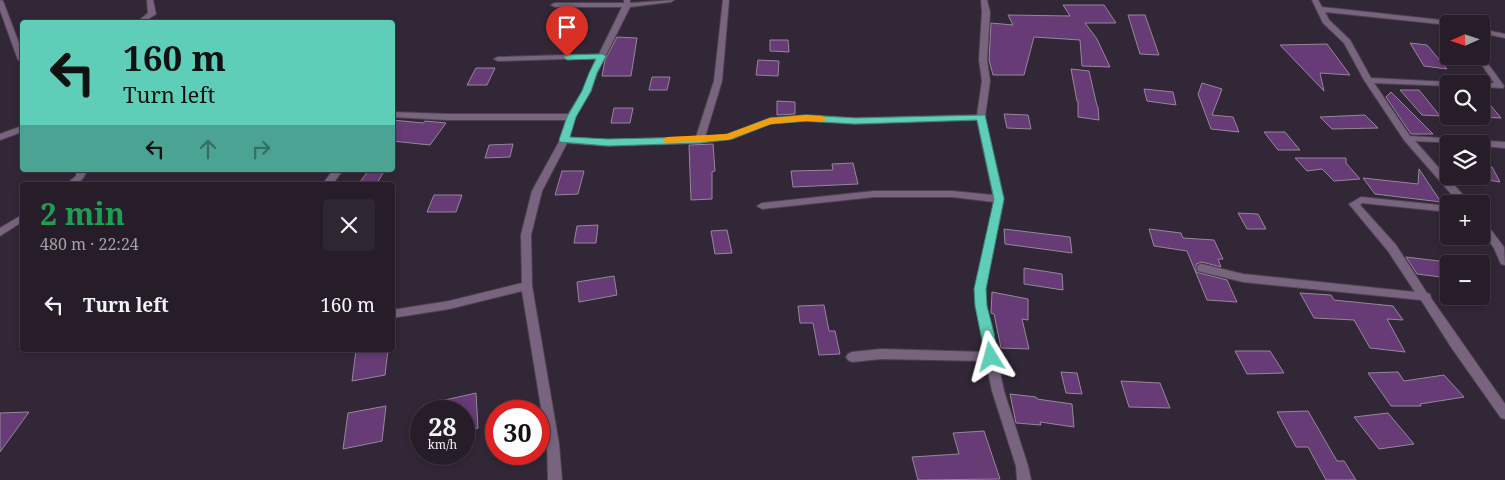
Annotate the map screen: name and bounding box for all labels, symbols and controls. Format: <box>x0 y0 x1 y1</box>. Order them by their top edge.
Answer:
pin <box>546 6 588 57</box>
icon: arrive <box>553 13 581 41</box>
north arrow <box>1440 15 1490 65</box>
map controls <box>1440 15 1490 305</box>
text: 160 m <box>123 34 226 81</box>
icon: left <box>40 40 105 105</box>
button: search <box>1440 75 1490 125</box>
text: Turn left <box>123 79 215 109</box>
icon: left <box>141 135 169 163</box>
icon: ahead <box>194 135 222 163</box>
icon: right <box>247 135 275 163</box>
button: layers <box>1440 135 1490 185</box>
text: 2 min <box>40 193 125 234</box>
button: + <box>1440 195 1490 245</box>
button: close <box>323 199 375 251</box>
text: 480 m · 22:24 <box>40 233 139 255</box>
button: − <box>1440 255 1490 305</box>
icon: left <box>40 291 68 319</box>
text: Turn left <box>83 292 169 318</box>
text: 160 m <box>320 292 375 318</box>
position arrow <box>964 330 1016 382</box>
speed limit sign: 30 <box>485 400 550 465</box>
text: 28 <box>428 409 457 443</box>
text: km/h <box>428 436 457 453</box>

